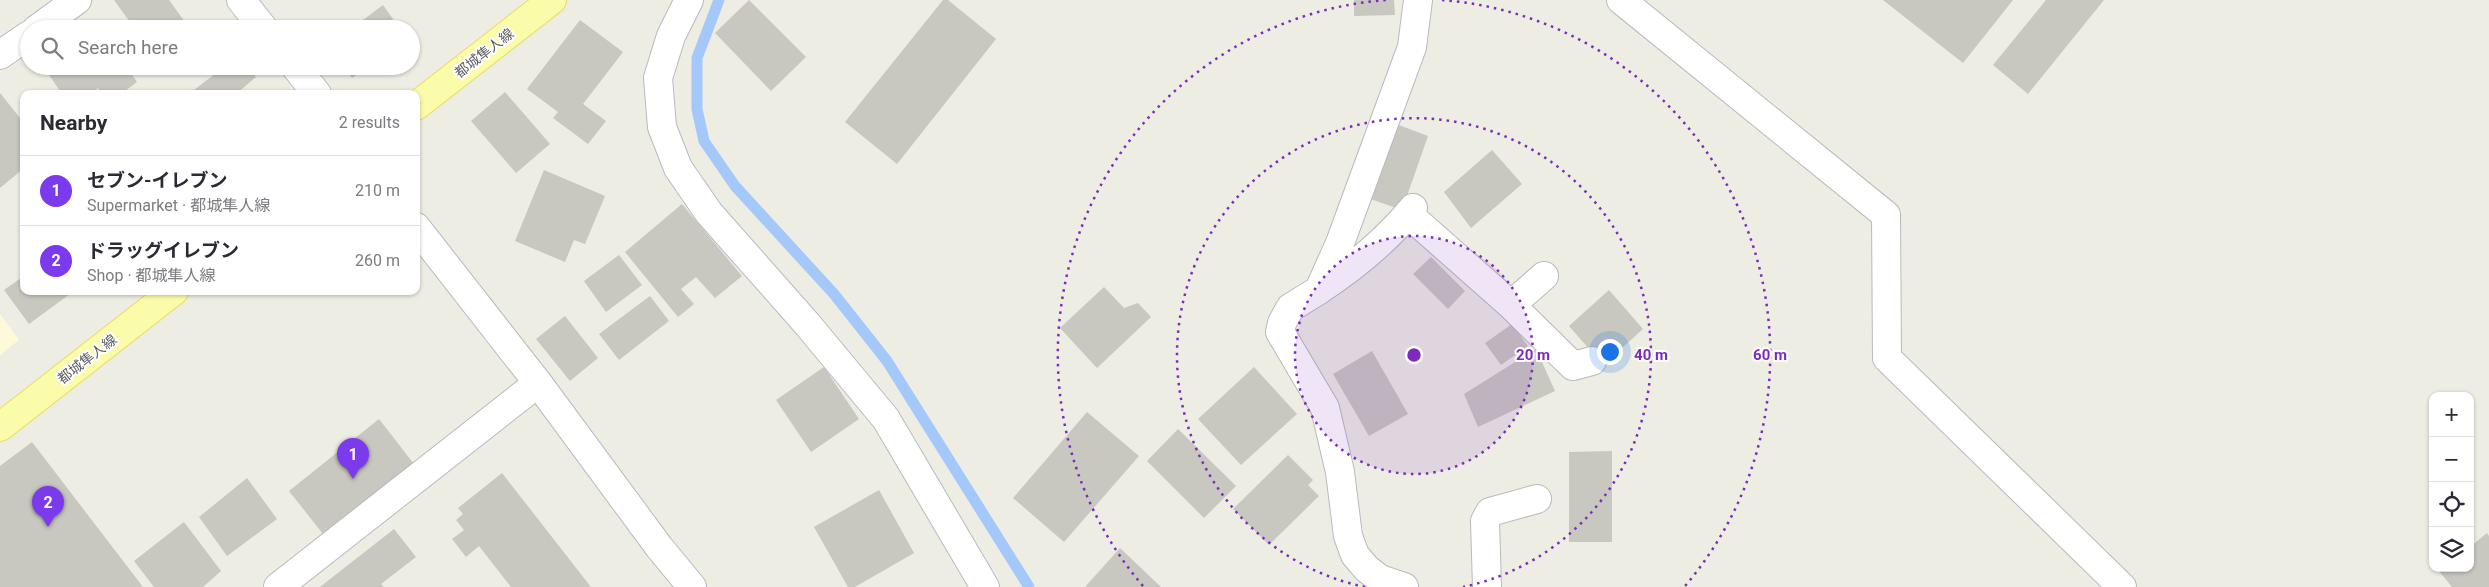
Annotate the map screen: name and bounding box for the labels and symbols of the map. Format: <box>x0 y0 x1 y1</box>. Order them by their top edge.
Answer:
street label: 都城隼人線 <box>451 25 517 81</box>
street label: 都城隼人線 <box>54 331 120 387</box>
your location <box>1597 339 1623 365</box>
centre of rings <box>1405 346 1423 364</box>
text: 20 m <box>1516 346 1550 364</box>
text: 40 m <box>1634 346 1668 364</box>
text: 60 m <box>1753 346 1787 364</box>
pin: 1 <box>337 438 369 479</box>
pin: 2 <box>32 486 64 527</box>

